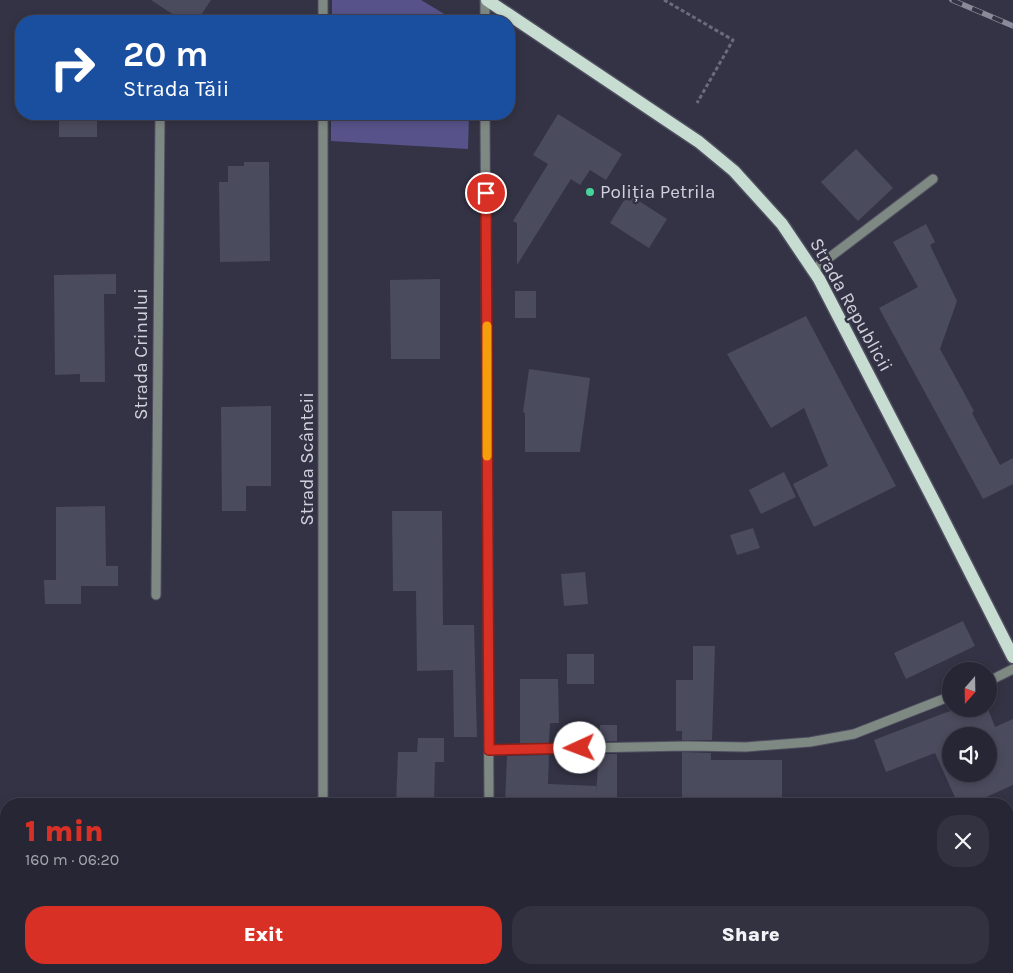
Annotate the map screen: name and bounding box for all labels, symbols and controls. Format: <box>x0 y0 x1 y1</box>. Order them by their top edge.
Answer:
text: 20 m <box>123 34 208 75</box>
icon: right <box>40 35 105 100</box>
text: Strada Tăii <box>123 76 229 102</box>
pin <box>465 172 507 214</box>
icon: arrive <box>472 179 500 207</box>
place label: Poliția Petrila <box>600 181 715 203</box>
marker: Poliția Petrila <box>584 186 596 198</box>
street label: Strada Republicii <box>805 234 897 376</box>
street label: Strada Crinului <box>130 288 152 420</box>
street label: Strada Scânteii <box>296 392 318 526</box>
north arrow <box>942 662 998 718</box>
map controls <box>942 662 997 782</box>
position arrow <box>553 721 605 773</box>
button: sound <box>942 727 997 782</box>
text: 1 min <box>25 813 104 849</box>
button: close <box>937 815 989 867</box>
text: 160 m · 06:20 <box>25 850 119 869</box>
button: Exit <box>25 906 502 964</box>
button: Share <box>512 906 989 964</box>

